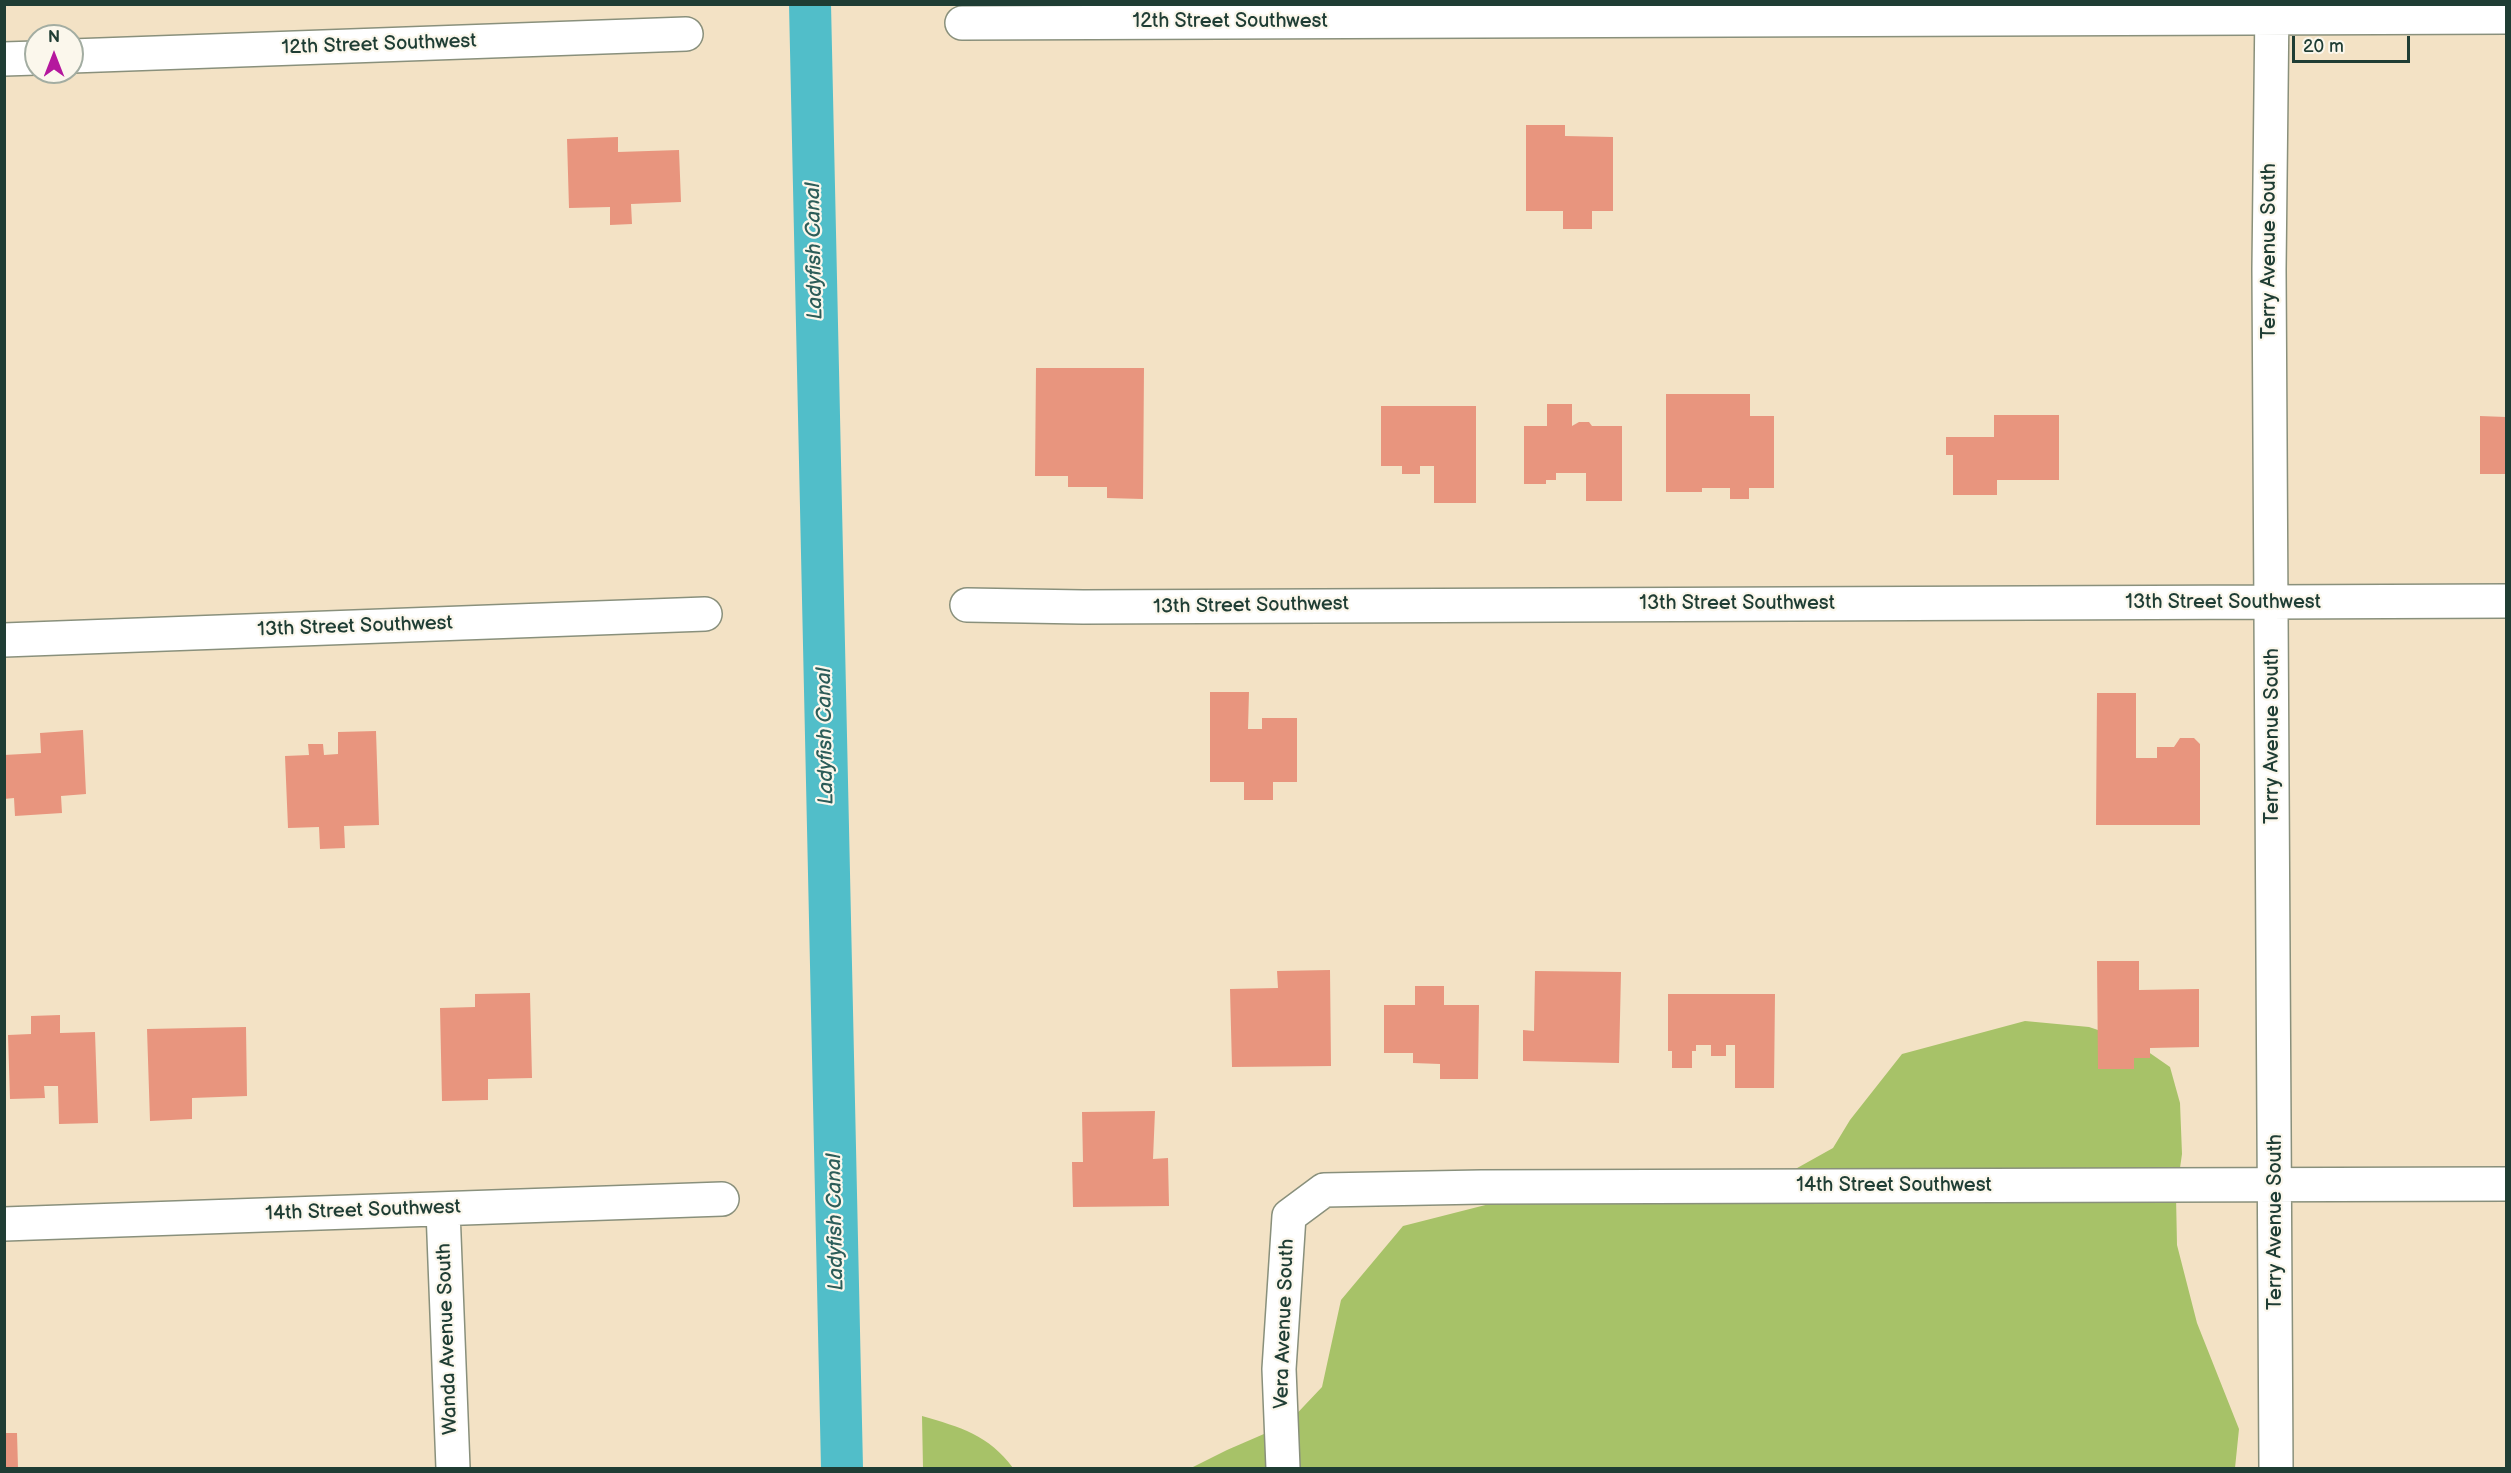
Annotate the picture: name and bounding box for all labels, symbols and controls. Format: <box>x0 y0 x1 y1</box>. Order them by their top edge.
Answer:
street label: 12th Street Southwest <box>1132 10 1328 34</box>
north arrow <box>24 24 84 84</box>
scale bar <box>2295 24 2414 62</box>
text: N <box>48 28 60 47</box>
street label: 12th Street Southwest <box>281 30 477 60</box>
text: 20 m <box>2303 36 2344 57</box>
street label: Terry Avenue South <box>2258 163 2282 339</box>
water label: Ladyfish Canal <box>801 182 829 320</box>
street label: 13th Street Southwest <box>2125 591 2321 615</box>
street label: 13th Street Southwest <box>1153 592 1349 620</box>
street label: 13th Street Southwest <box>1639 592 1835 616</box>
street label: 13th Street Southwest <box>257 612 453 642</box>
street label: Terry Avenue South <box>2261 648 2285 824</box>
water label: Ladyfish Canal <box>812 667 840 805</box>
street label: Terry Avenue South <box>2264 1134 2288 1310</box>
water label: Ladyfish Canal <box>822 1153 850 1291</box>
street label: 14th Street Southwest <box>1796 1174 1992 1198</box>
street label: 14th Street Southwest <box>265 1196 461 1226</box>
street label: Vera Avenue South <box>1270 1238 1300 1410</box>
street label: Wanda Avenue South <box>433 1243 463 1435</box>

